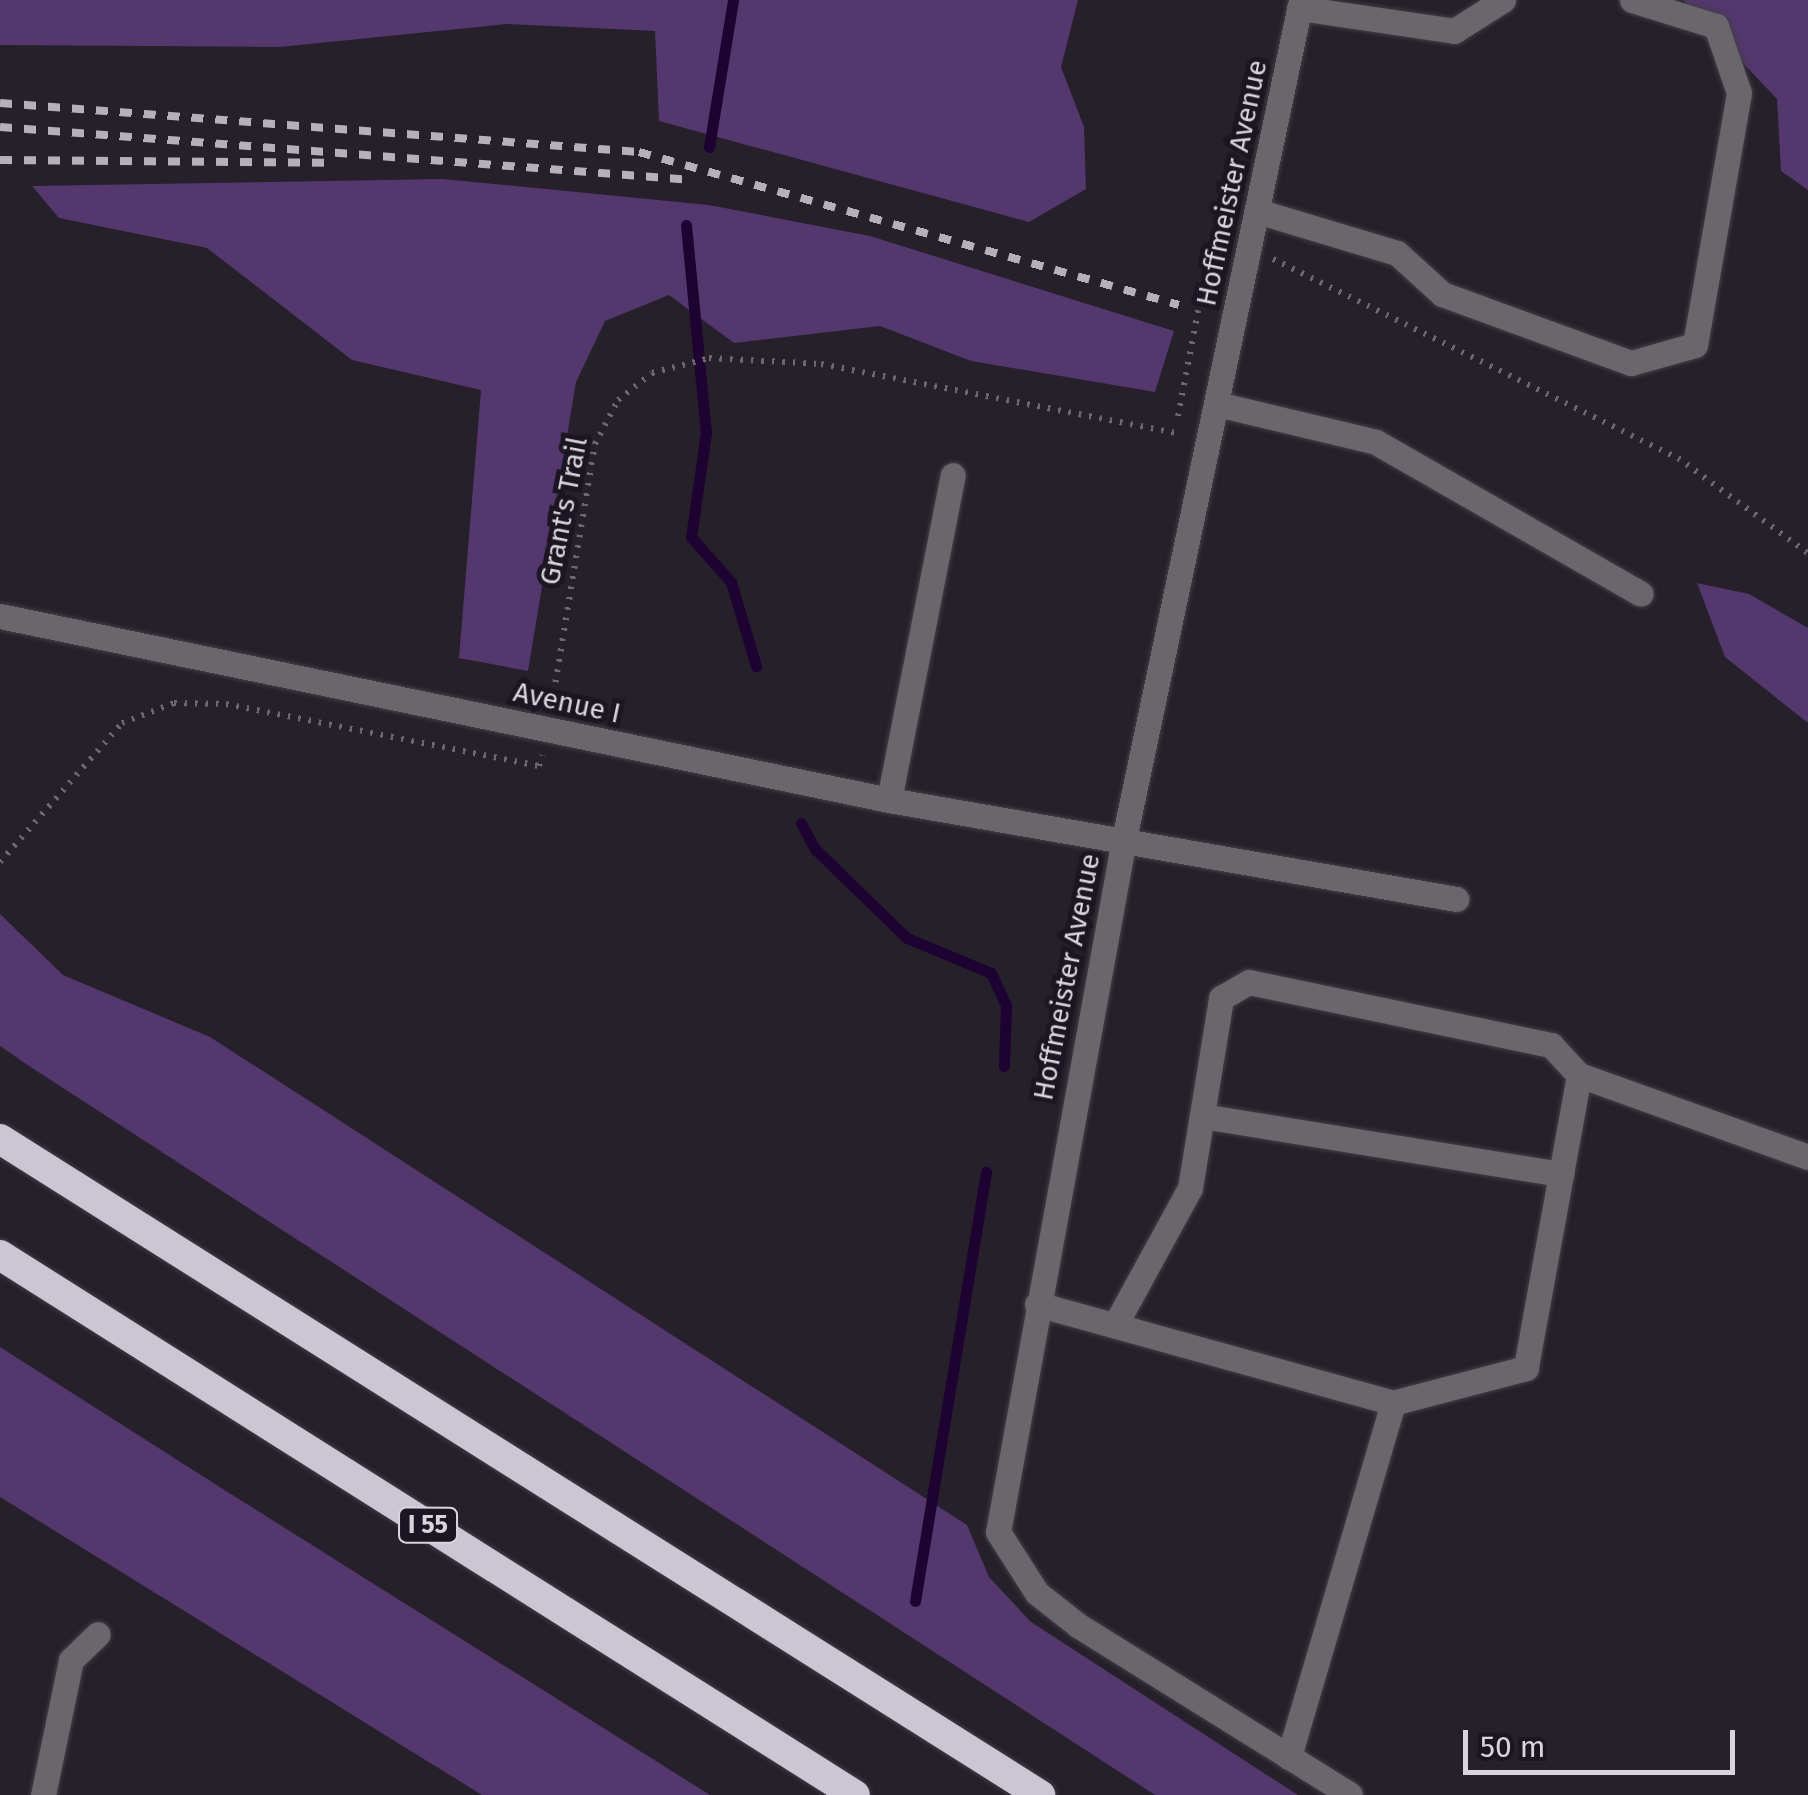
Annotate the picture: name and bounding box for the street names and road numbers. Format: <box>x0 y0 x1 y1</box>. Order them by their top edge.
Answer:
street label: Hoffmeister Avenue <box>1190 57 1274 309</box>
street label: Grant's Trail <box>533 434 595 588</box>
street label: Avenue I <box>510 675 624 731</box>
street label: Hoffmeister Avenue <box>1027 851 1107 1103</box>
road number: I 55 <box>398 1505 458 1545</box>

